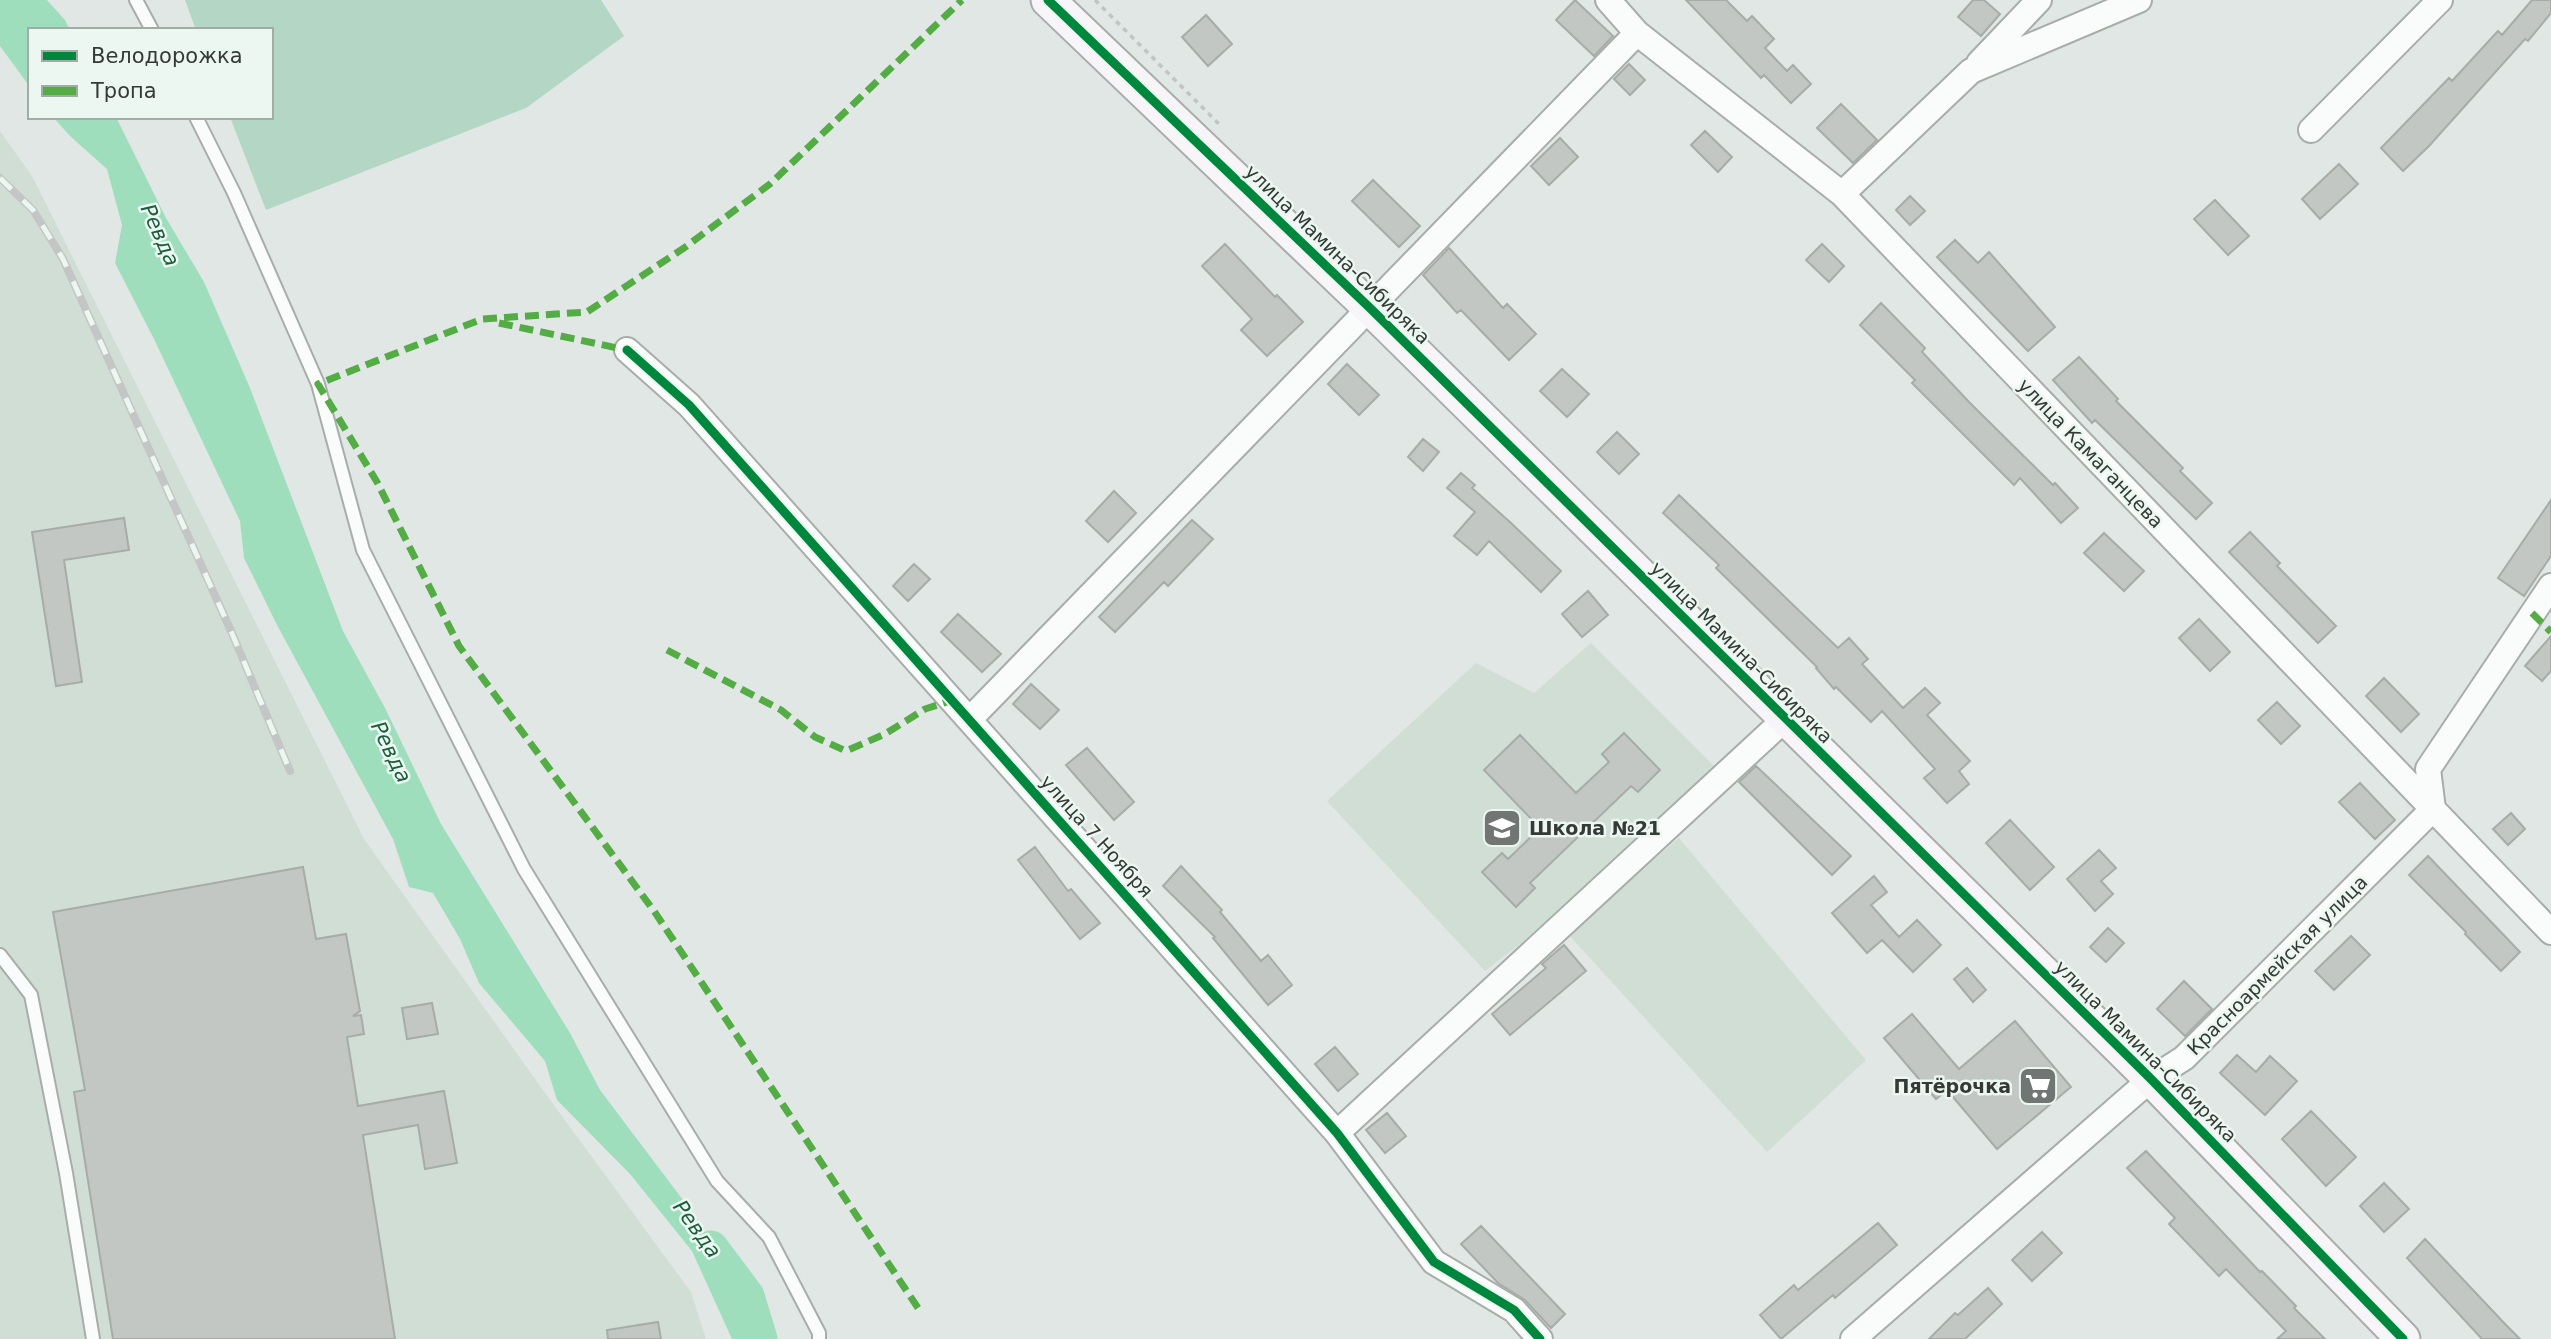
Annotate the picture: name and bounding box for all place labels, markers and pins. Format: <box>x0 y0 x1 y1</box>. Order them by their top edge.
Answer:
school or university icon: Школа №21 <box>1481 807 1523 849</box>
place label: Школа №21 <box>1529 817 1661 839</box>
supermarket icon: Пятёрочка <box>2017 1065 2059 1107</box>
place label: Пятёрочка <box>1894 1075 2011 1097</box>

